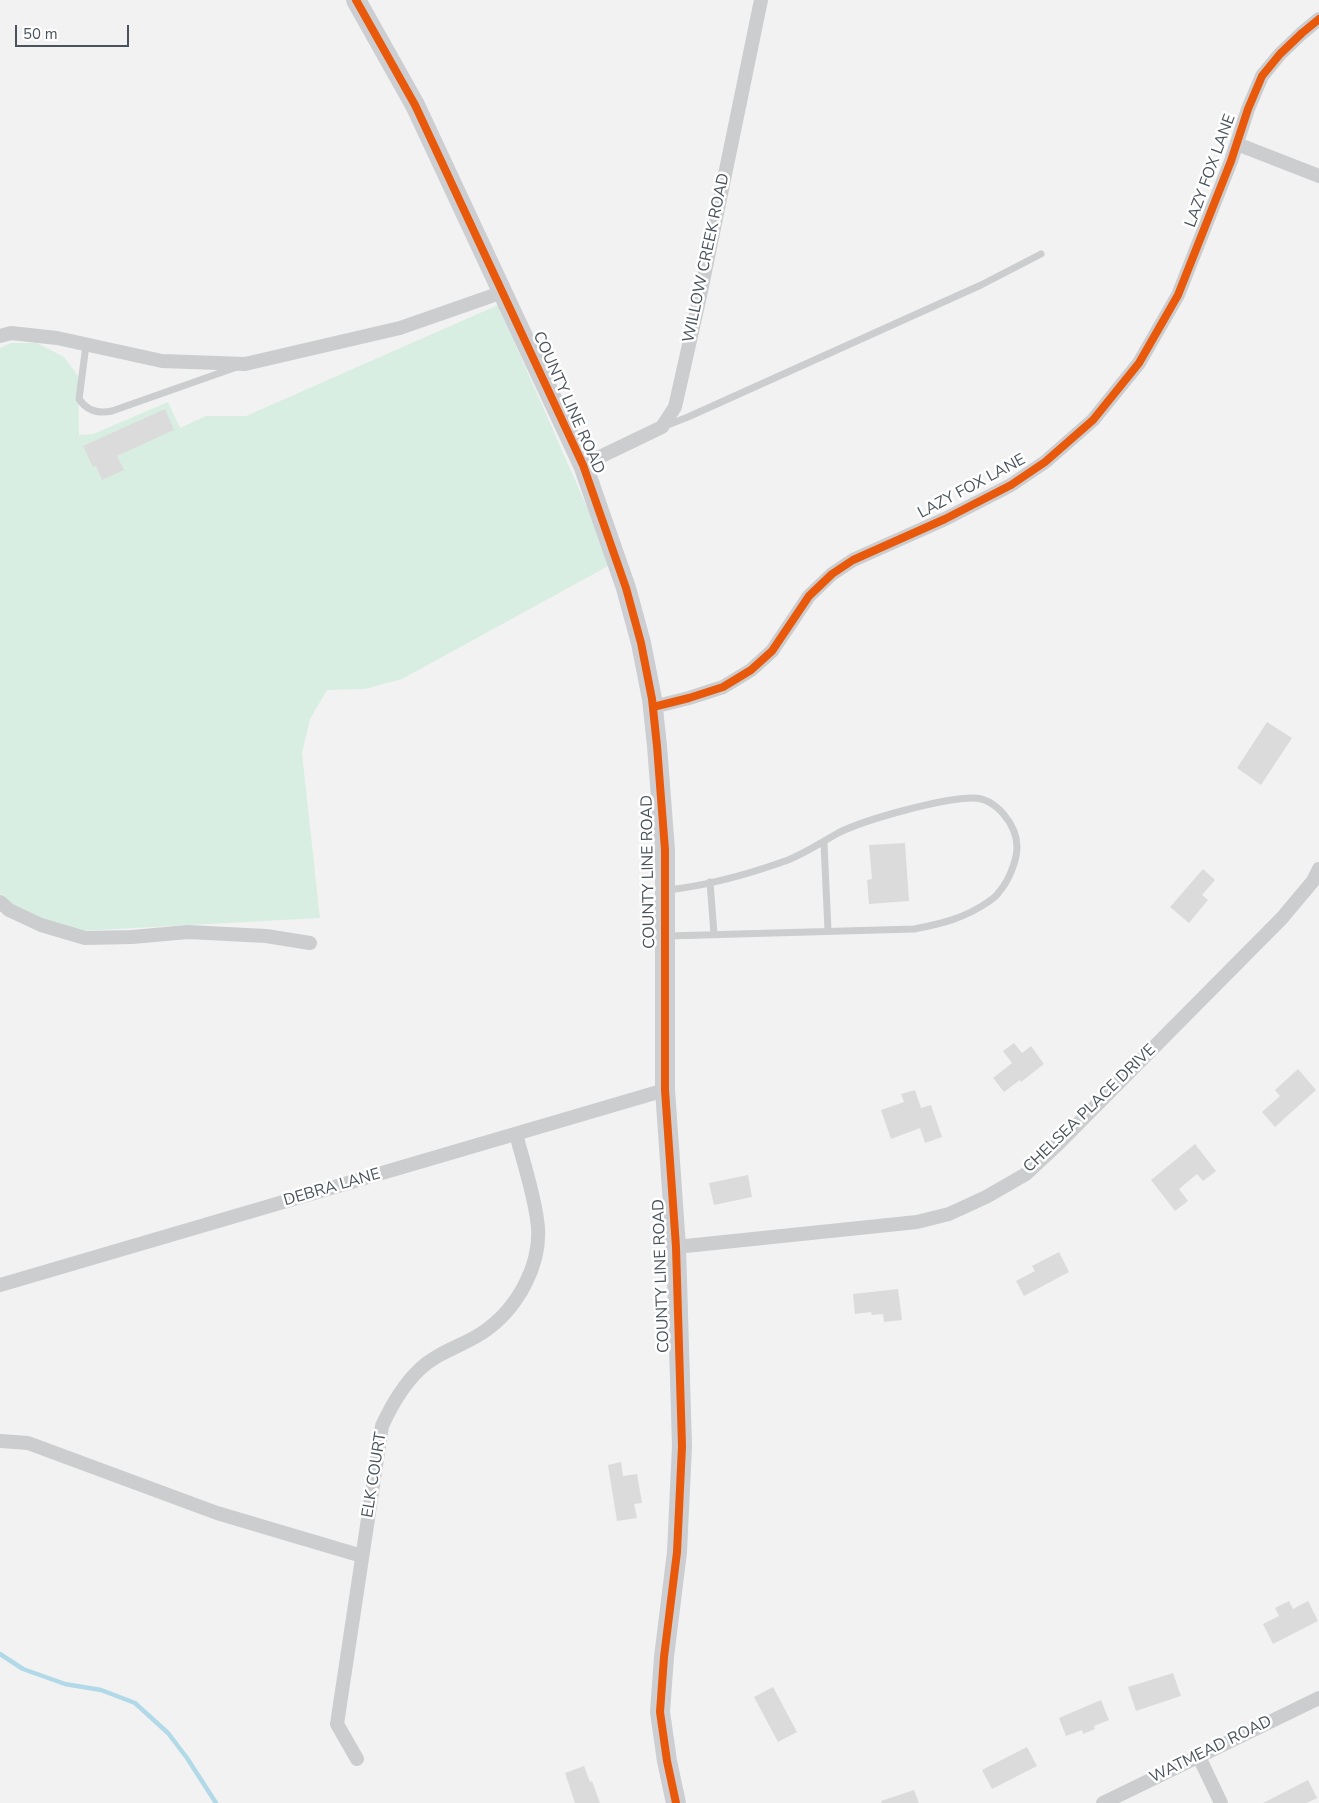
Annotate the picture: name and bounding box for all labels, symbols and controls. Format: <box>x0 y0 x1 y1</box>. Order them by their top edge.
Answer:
scale bar <box>18 15 131 47</box>
text: 50 m <box>23 24 58 44</box>
street label: LAZY FOX LANE <box>1182 112 1240 230</box>
street label: WILLOW CREEK ROAD <box>680 172 734 344</box>
street label: COUNTY LINE ROAD <box>528 329 608 477</box>
street label: LAZY FOX LANE <box>915 451 1029 523</box>
street label: COUNTY LINE ROAD <box>638 795 660 949</box>
street label: CHELSEA PLACE DRIVE <box>1020 1041 1160 1177</box>
street label: DEBRA LANE <box>282 1165 382 1211</box>
street label: COUNTY LINE ROAD <box>650 1199 674 1353</box>
street label: ELK COURT <box>359 1431 391 1519</box>
street label: WATMEAD ROAD <box>1147 1712 1275 1788</box>

